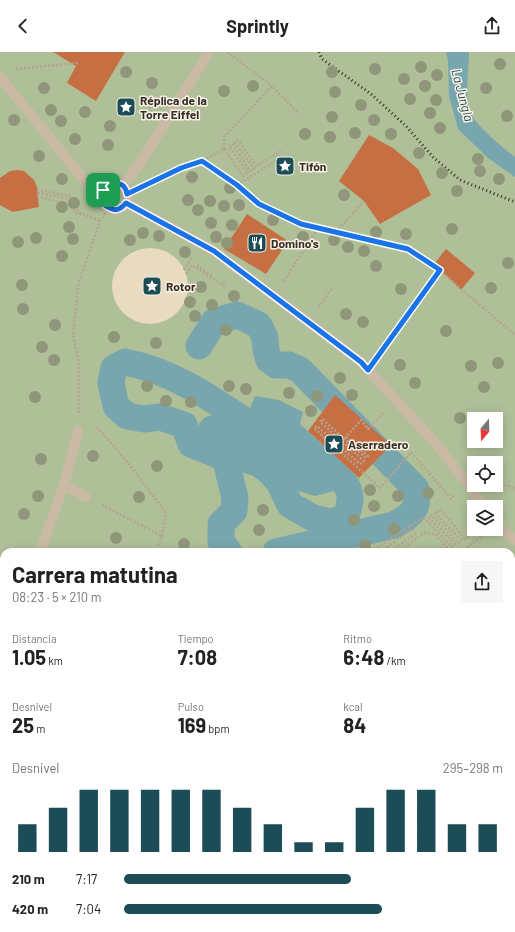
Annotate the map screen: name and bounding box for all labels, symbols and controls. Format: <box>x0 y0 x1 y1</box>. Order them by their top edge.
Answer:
icon: back <box>12 15 34 37</box>
text: Sprintly <box>226 15 289 37</box>
icon: share <box>481 15 503 37</box>
water label: La Jungla <box>448 67 478 123</box>
place label: Réplica de la Torre Eiffel <box>140 93 207 121</box>
place icon: Réplica de la Torre Eiffel <box>115 96 137 118</box>
place icon: Tifón <box>274 155 296 177</box>
place label: Tifón <box>299 159 326 173</box>
pin <box>86 173 120 207</box>
icon: arrive <box>92 179 114 201</box>
restaurant icon: Domino's <box>246 232 268 254</box>
place label: Domino's <box>271 236 319 250</box>
place icon: Rotor <box>141 275 163 297</box>
place label: Rotor <box>166 279 196 293</box>
north arrow <box>467 412 503 448</box>
map controls <box>467 412 503 536</box>
place icon: Aserradero <box>323 433 345 455</box>
place label: Aserradero <box>348 437 409 451</box>
button: locate <box>467 456 503 492</box>
button: layers <box>467 500 503 536</box>
text: Carrera matutina <box>12 561 178 587</box>
button: share <box>461 561 503 603</box>
text: 08:23 · 5 × 210 m <box>12 589 101 605</box>
text: Distancia <box>12 632 57 645</box>
text: Tiempo <box>178 632 214 645</box>
text: Ritmo <box>343 632 372 645</box>
text: 1.05 <box>12 645 46 669</box>
text: 7:08 <box>178 645 217 669</box>
text: 6:48 <box>343 645 384 669</box>
text: km <box>46 654 63 667</box>
text: /km <box>384 654 406 667</box>
text: Desnivel <box>12 700 52 713</box>
text: Pulso <box>178 700 204 713</box>
text: kcal <box>343 700 363 713</box>
text: 25 <box>12 713 34 737</box>
text: 169 <box>178 713 206 737</box>
text: 84 <box>343 713 366 737</box>
text: m <box>34 722 45 735</box>
text: bpm <box>206 722 229 735</box>
text: Desnivel <box>12 760 59 776</box>
text: 295–298 m <box>443 760 503 776</box>
text: 210 m <box>12 871 45 887</box>
text: 7:17 <box>76 871 97 887</box>
text: 420 m <box>12 901 48 917</box>
text: 7:04 <box>76 901 101 917</box>

